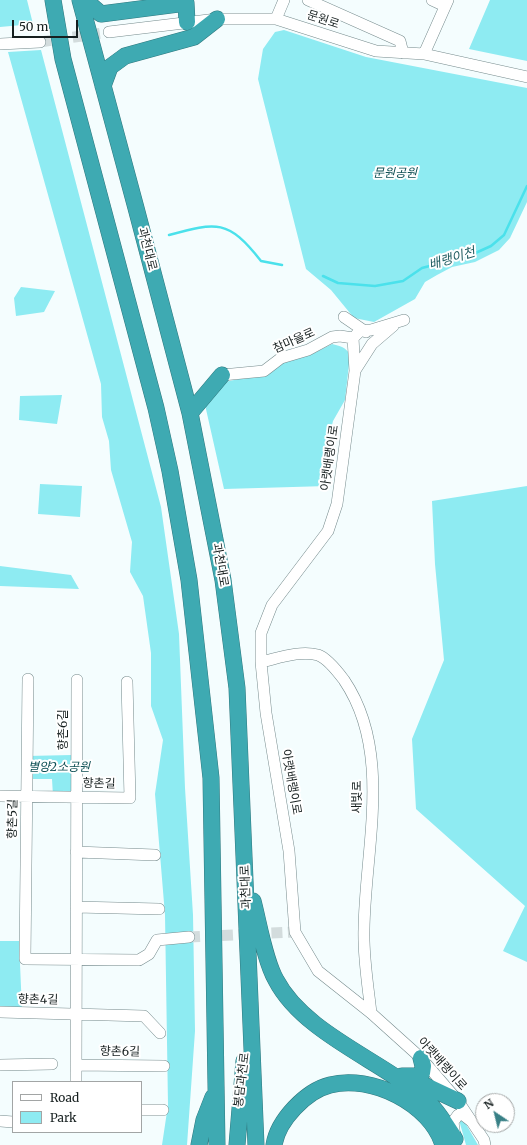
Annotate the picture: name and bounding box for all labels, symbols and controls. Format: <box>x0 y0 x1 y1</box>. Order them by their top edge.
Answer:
street label: 문원로 <box>305 8 341 32</box>
scale bar <box>14 12 80 38</box>
text: 50 m <box>19 19 48 34</box>
park label: 문원공원 <box>373 167 417 181</box>
street label: 과천대로 <box>135 226 159 272</box>
water label: 배랭이천 <box>427 245 477 273</box>
street label: 참마을로 <box>271 325 317 357</box>
street label: 아랫배랭이로 <box>318 424 342 492</box>
street label: 과천대로 <box>209 542 231 588</box>
street label: 향촌6길 <box>57 710 71 750</box>
street label: 아랫배랭이로 <box>278 748 304 816</box>
park label: 별양2소공원 <box>28 761 90 775</box>
street label: 향촌길 <box>82 777 116 791</box>
street label: 새빛로 <box>351 780 365 814</box>
street label: 향촌5길 <box>5 799 21 839</box>
street label: 과천대로 <box>238 865 254 909</box>
street label: 향촌4길 <box>18 992 58 1008</box>
street label: 아랫배랭이로 <box>414 1035 470 1093</box>
street label: 향촌6길 <box>100 1044 140 1060</box>
street label: 봉담과천로 <box>231 1052 253 1108</box>
legend <box>12 1081 142 1133</box>
text: Road <box>50 1090 79 1105</box>
north arrow <box>475 1093 515 1133</box>
text: N <box>481 1096 496 1112</box>
text: Park <box>50 1110 77 1125</box>

